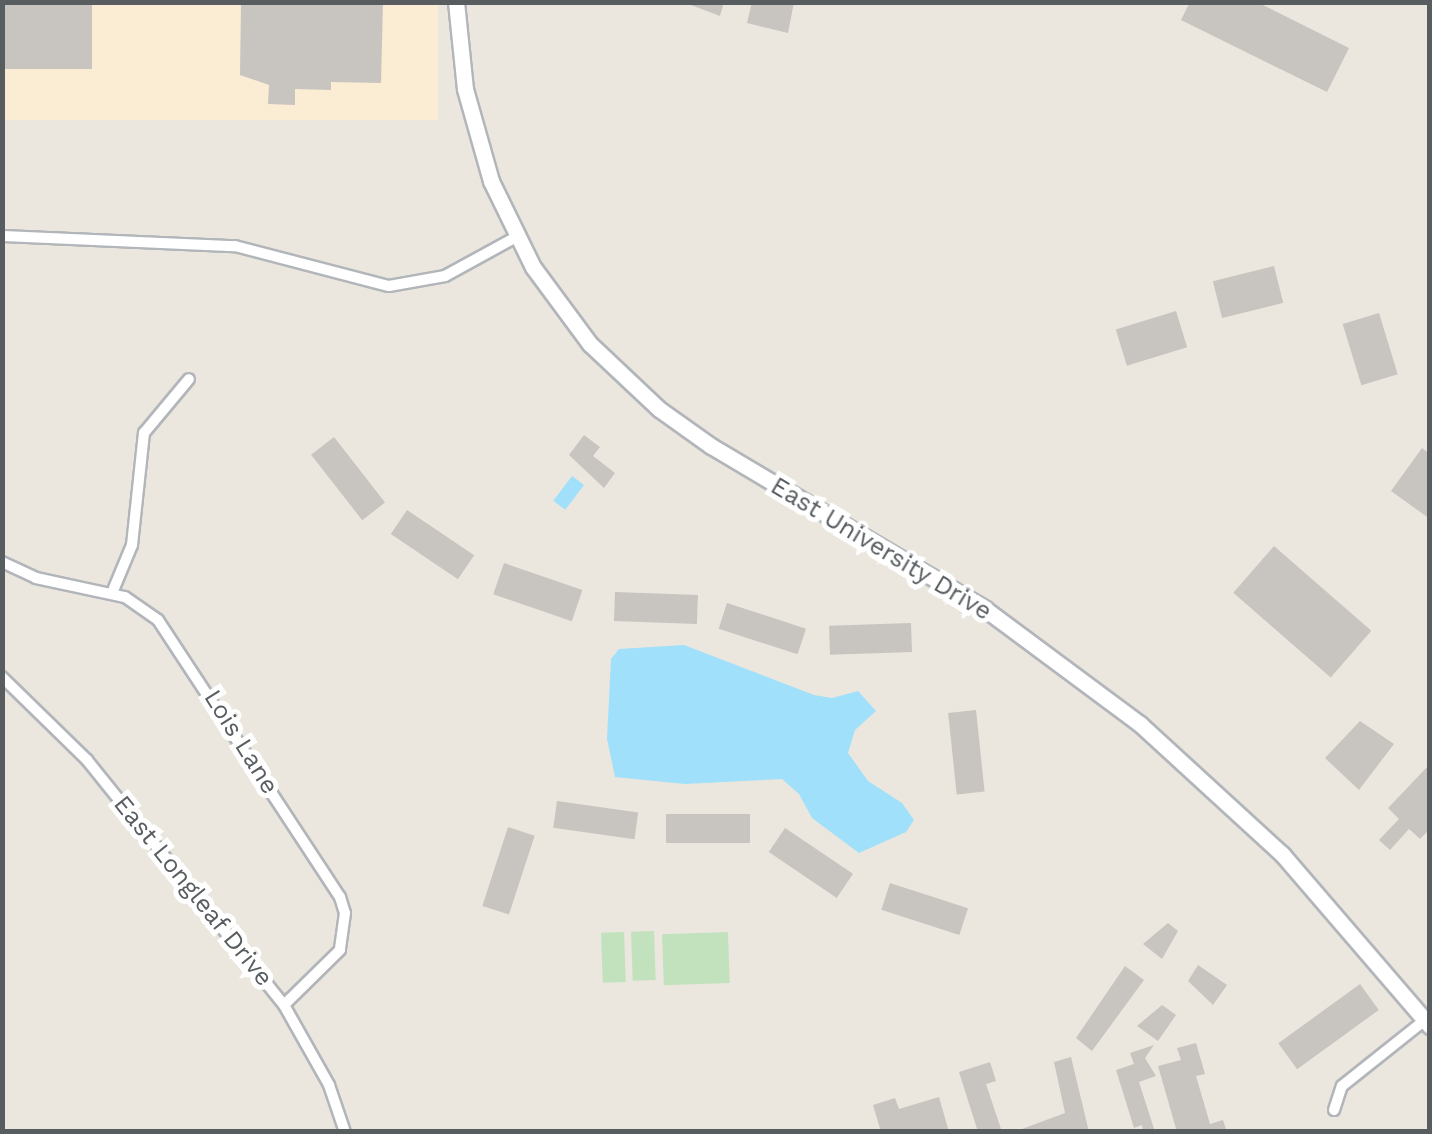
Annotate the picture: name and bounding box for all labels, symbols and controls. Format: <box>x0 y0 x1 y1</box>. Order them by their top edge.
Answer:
street label: East University Drive <box>765 471 997 627</box>
street label: Lois Lane <box>197 684 285 800</box>
street label: East Longleaf Drive <box>107 789 279 993</box>

